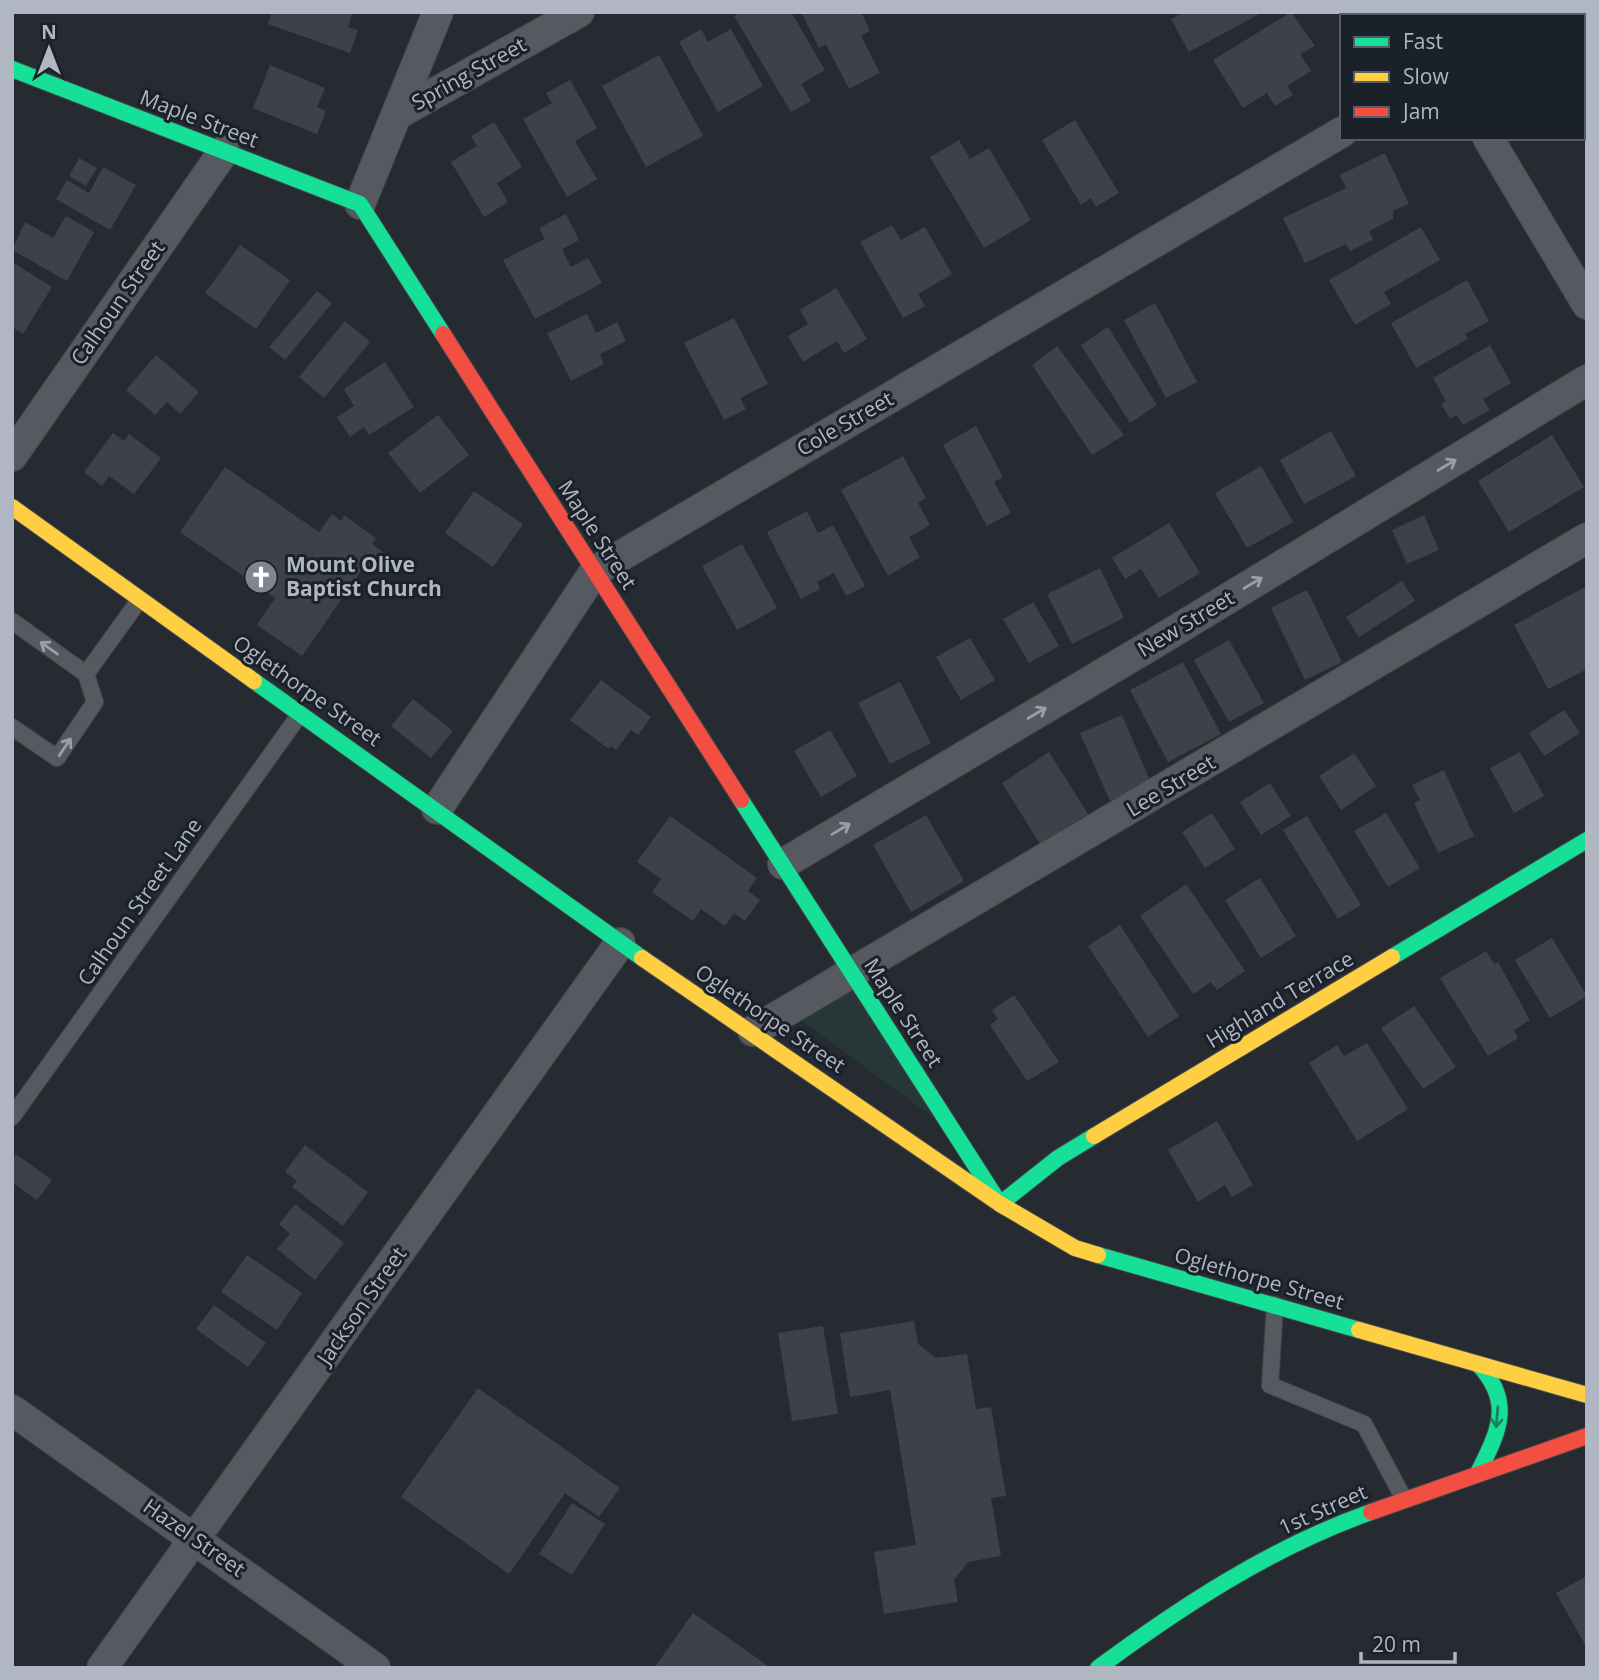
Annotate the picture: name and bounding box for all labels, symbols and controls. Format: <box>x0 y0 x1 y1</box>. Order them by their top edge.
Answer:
north arrow <box>14 14 84 84</box>
legend <box>1340 14 1585 140</box>
text: N <box>41 19 57 45</box>
text: Fast <box>1403 27 1443 55</box>
street label: Spring Street <box>406 30 531 116</box>
text: Slow <box>1403 62 1449 90</box>
street label: Maple Street <box>136 83 263 153</box>
text: Jam <box>1401 97 1440 125</box>
street label: Calhoun Street <box>64 235 170 370</box>
street label: Cole Street <box>791 384 898 462</box>
one-way arrow <box>1437 457 1457 471</box>
street label: Maple Street <box>552 475 644 594</box>
place label: Mount Olive Baptist Church <box>286 550 442 602</box>
church icon: Mount Olive Baptist Church <box>242 558 280 596</box>
one-way arrow <box>1242 576 1262 590</box>
street label: New Street <box>1132 583 1239 663</box>
street label: Oglethorpe Street <box>228 628 387 752</box>
one-way arrow <box>40 641 59 655</box>
one-way arrow <box>1026 706 1046 720</box>
one-way arrow <box>58 738 72 757</box>
street label: Lee Street <box>1121 748 1220 823</box>
street label: Calhoun Street Lane <box>71 812 208 991</box>
one-way arrow <box>831 822 851 836</box>
street label: Highland Terrace <box>1201 944 1358 1054</box>
street label: Maple Street <box>858 953 950 1072</box>
street label: Oglethorpe Street <box>690 958 851 1079</box>
street label: Oglethorpe Street <box>1171 1240 1347 1316</box>
street label: Jackson Street <box>309 1241 412 1372</box>
one-way arrow <box>1491 1405 1504 1428</box>
street label: 1st Street <box>1274 1477 1371 1541</box>
street label: Hazel Street <box>138 1492 251 1583</box>
scale bar <box>1361 1620 1456 1664</box>
text: 20 m <box>1372 1630 1421 1658</box>

